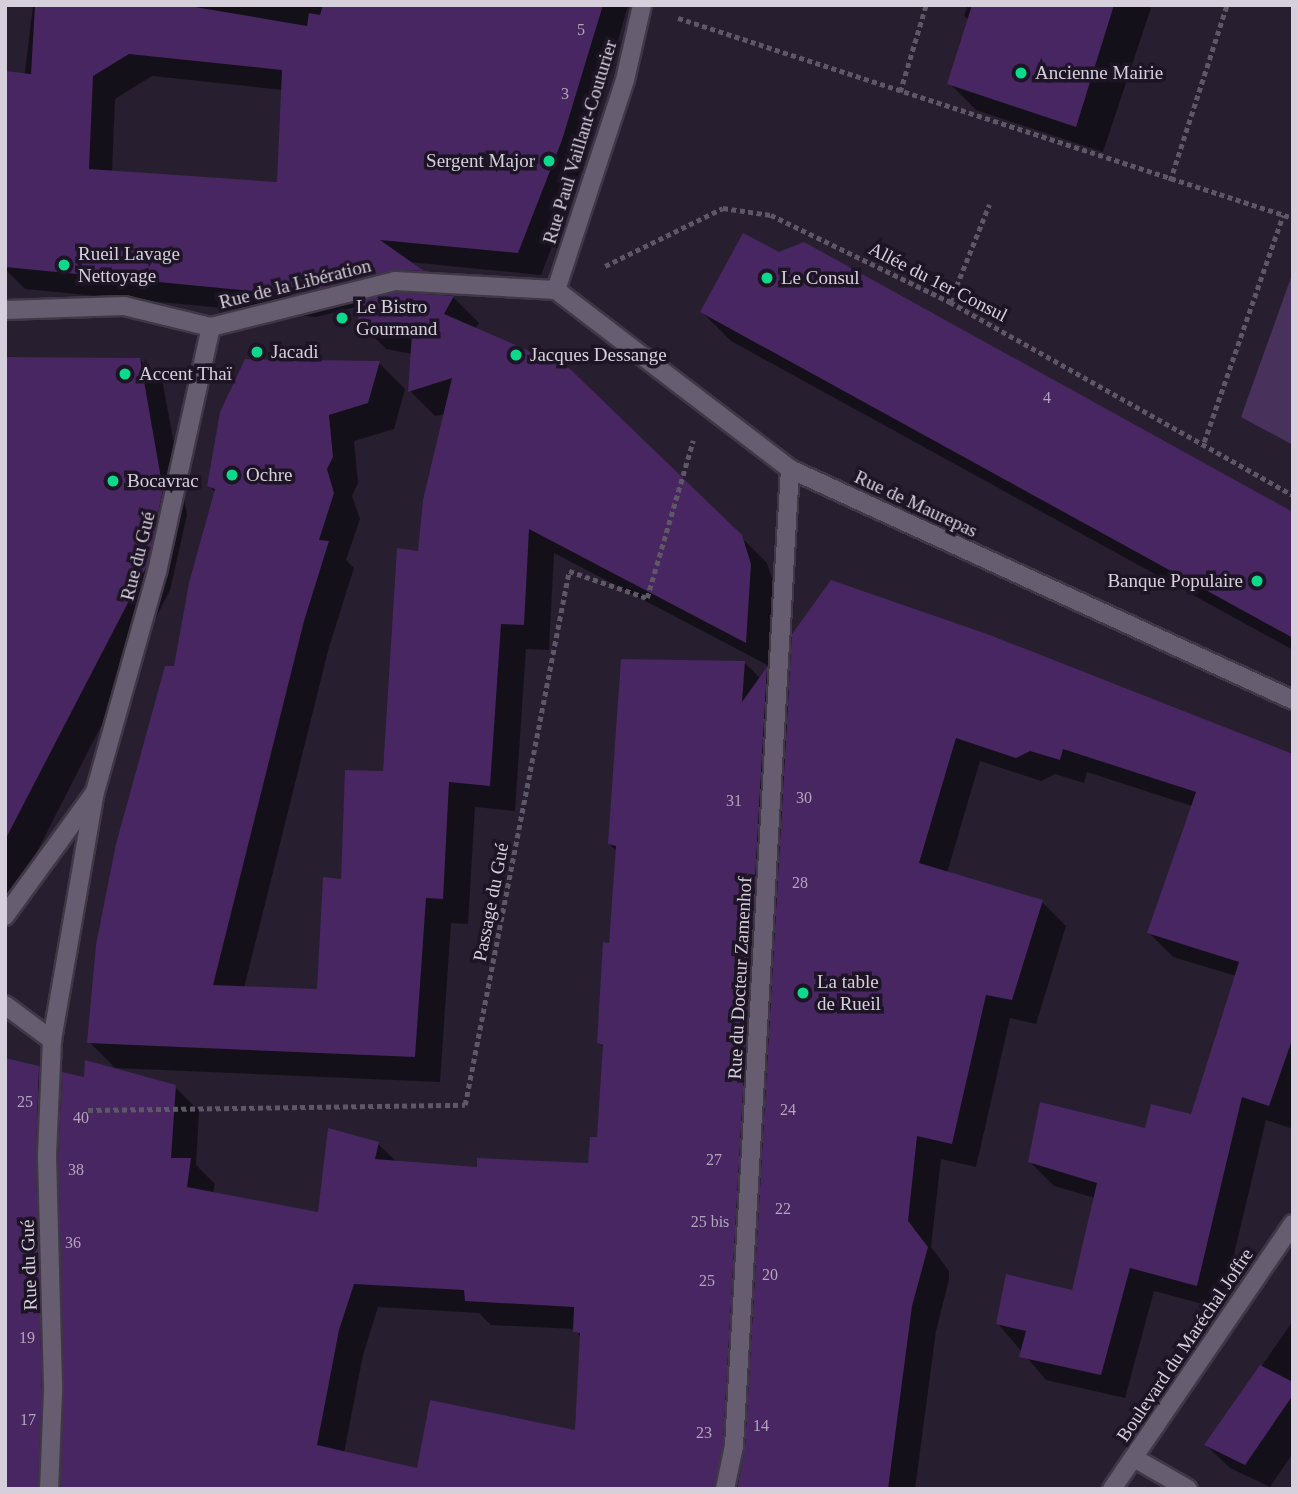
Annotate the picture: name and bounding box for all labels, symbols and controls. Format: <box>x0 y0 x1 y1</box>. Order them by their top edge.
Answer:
house number: 5 <box>577 20 585 40</box>
street label: Rue Paul Vaillant-Couturier <box>538 37 622 247</box>
place label: Ancienne Mairie <box>1035 62 1163 84</box>
marker: Ancienne Mairie <box>1013 65 1029 81</box>
house number: 3 <box>561 84 569 104</box>
place label: Sergent Major <box>426 150 535 172</box>
marker: Sergent Major <box>541 153 557 169</box>
street label: Allée du 1er Consul <box>865 237 1011 327</box>
place label: Rueil Lavage Nettoyage <box>78 243 180 287</box>
street label: Rue de la Libération <box>217 254 373 314</box>
marker: Rueil Lavage Nettoyage <box>56 257 72 273</box>
place label: Le Consul <box>781 267 860 289</box>
marker: Le Consul <box>759 270 775 286</box>
place label: Le Bistro Gourmand <box>356 296 437 340</box>
marker: Le Bistro Gourmand <box>334 310 350 326</box>
place label: Jacadi <box>271 341 318 363</box>
marker: Jacadi <box>249 344 265 360</box>
place label: Jacques Dessange <box>530 344 667 366</box>
marker: Jacques Dessange <box>508 347 524 363</box>
place label: Accent Thaï <box>139 363 232 385</box>
marker: Accent Thaï <box>117 366 133 382</box>
house number: 4 <box>1043 388 1051 408</box>
place label: Ochre <box>246 464 292 486</box>
street label: Rue de Maurepas <box>851 466 981 542</box>
marker: Ochre <box>224 467 240 483</box>
place label: Bocavrac <box>127 470 199 492</box>
marker: Bocavrac <box>105 473 121 489</box>
street label: Rue du Gué <box>116 509 160 603</box>
place label: Banque Populaire <box>1107 570 1243 592</box>
marker: Banque Populaire <box>1249 573 1265 589</box>
house number: 30 <box>796 788 812 808</box>
house number: 31 <box>726 791 742 811</box>
street label: Passage du Gué <box>468 841 514 963</box>
house number: 28 <box>792 873 808 893</box>
street label: Rue du Docteur Zamenhof <box>723 876 757 1080</box>
place label: La table de Rueil <box>817 971 881 1015</box>
marker: La table de Rueil <box>795 985 811 1001</box>
house number: 25 <box>17 1092 33 1112</box>
house number: 24 <box>780 1100 796 1120</box>
house number: 40 <box>73 1108 89 1128</box>
house number: 27 <box>706 1150 722 1170</box>
house number: 38 <box>68 1160 84 1180</box>
house number: 22 <box>775 1199 791 1219</box>
house number: 25 bis <box>691 1212 729 1232</box>
street label: Rue du Gué <box>16 1219 42 1311</box>
house number: 36 <box>65 1233 81 1253</box>
street label: Boulevard du Maréchal Joffre <box>1112 1244 1258 1446</box>
house number: 20 <box>762 1265 778 1285</box>
house number: 25 <box>699 1271 715 1291</box>
house number: 19 <box>19 1328 35 1348</box>
house number: 17 <box>20 1410 36 1430</box>
house number: 14 <box>753 1416 769 1436</box>
house number: 23 <box>696 1423 712 1443</box>

